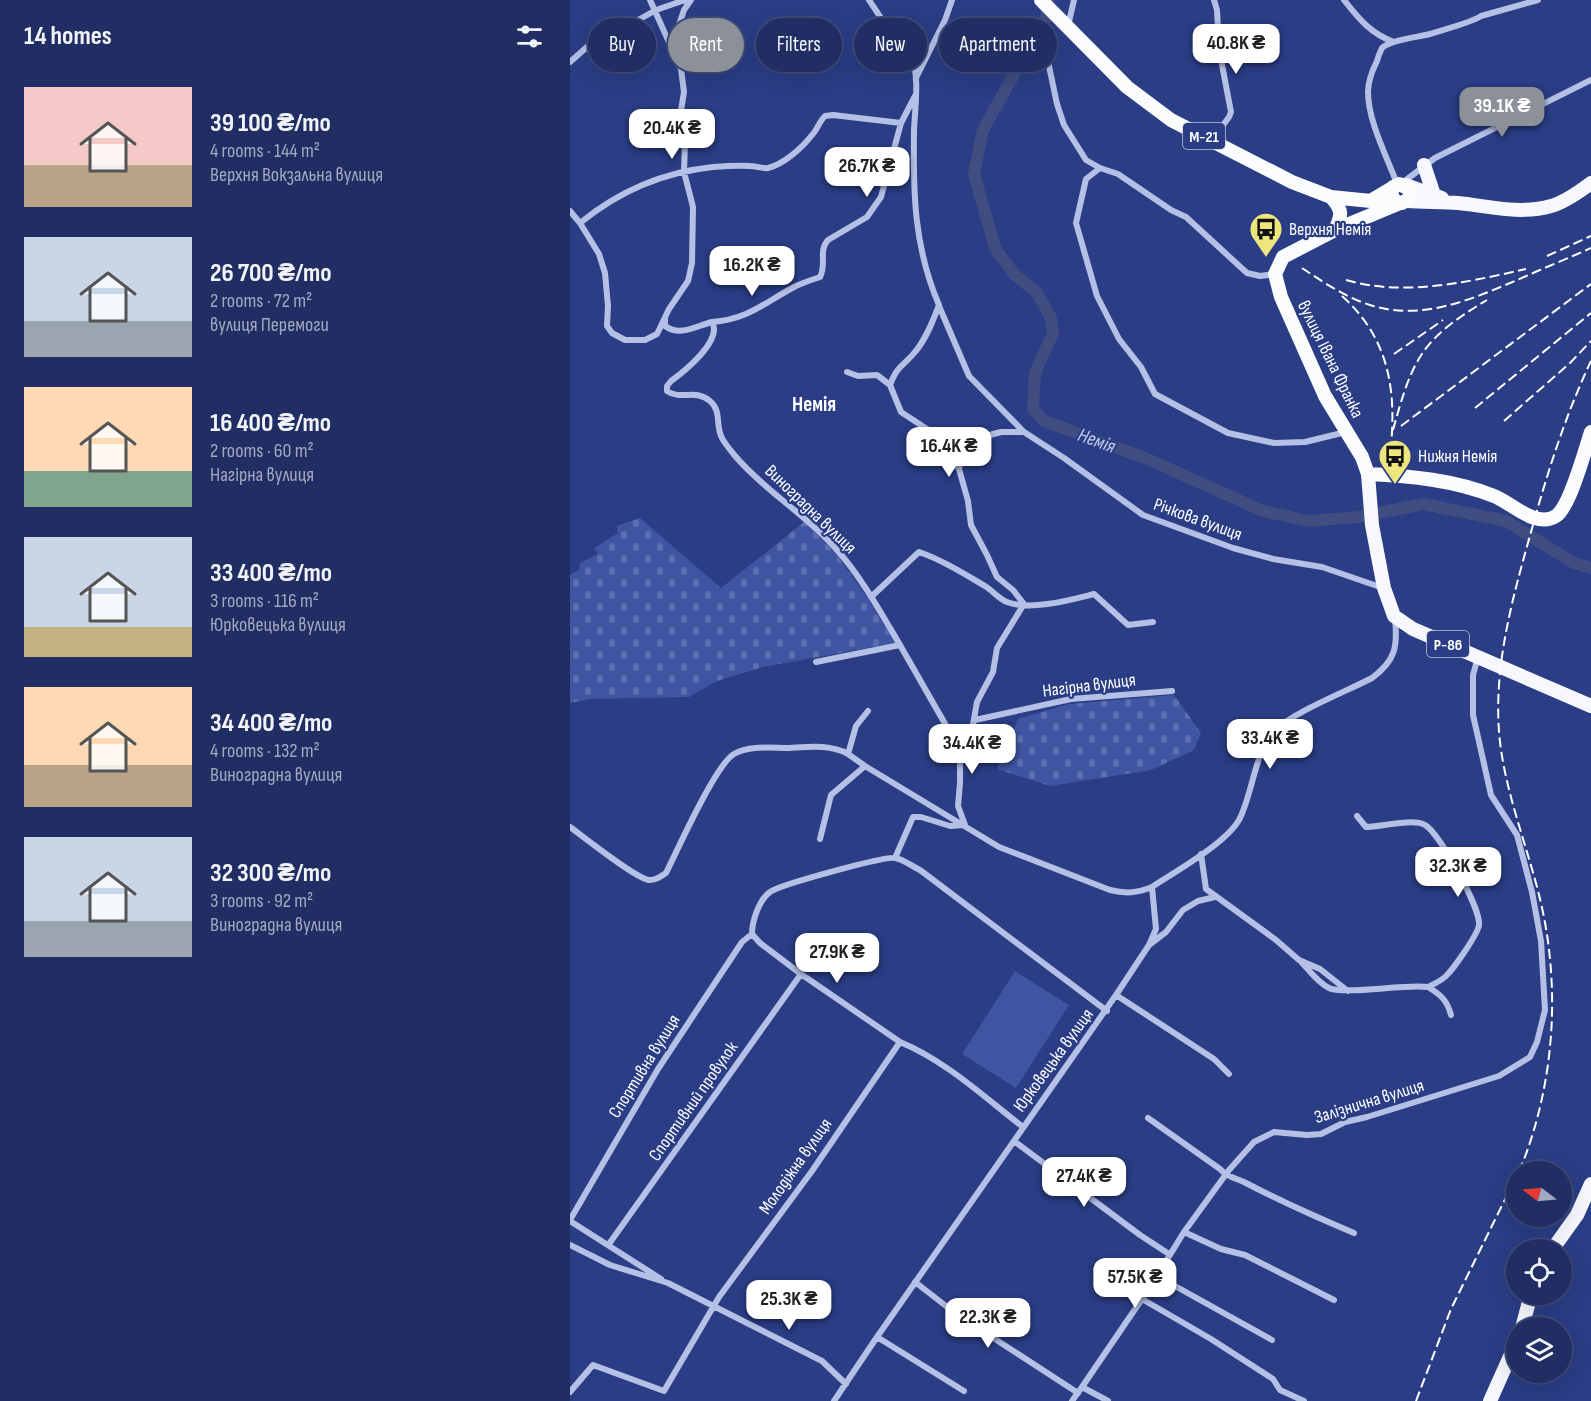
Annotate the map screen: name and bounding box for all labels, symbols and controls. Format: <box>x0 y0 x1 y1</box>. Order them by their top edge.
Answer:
chip: Buy <box>588 18 656 72</box>
chip: Rent <box>668 18 744 72</box>
chip: Filters <box>756 18 842 72</box>
chip: New <box>854 18 927 72</box>
chip: Apartment <box>939 18 1057 72</box>
icon: filters <box>513 20 546 53</box>
text: 14 homes <box>24 21 112 52</box>
pin: 40.8K ₴ <box>1181 24 1291 75</box>
text: 40.8K ₴ <box>1207 31 1265 55</box>
pin: 39.1K ₴ <box>1447 87 1557 138</box>
text: 39.1K ₴ <box>1473 94 1531 118</box>
text: 39 100 ₴/mo <box>210 108 331 139</box>
pin: 20.4K ₴ <box>617 109 727 160</box>
icon: home <box>72 111 144 183</box>
text: 20.4K ₴ <box>643 116 701 140</box>
road number: М-21 <box>1183 123 1225 149</box>
text: 4 rooms · 144 m² <box>210 139 320 163</box>
pin: 26.7K ₴ <box>812 147 922 198</box>
text: 26.7K ₴ <box>839 154 895 178</box>
text: Верхня Вокзальна вулиця <box>210 163 383 187</box>
bus stop icon: Верхня Немія <box>1248 211 1284 258</box>
place label: Верхня Немія <box>1289 219 1371 240</box>
pin: 16.2K ₴ <box>697 246 807 297</box>
text: 16.2K ₴ <box>724 253 781 277</box>
text: 26 700 ₴/mo <box>210 258 331 289</box>
icon: home <box>72 261 144 333</box>
text: 2 rooms · 72 m² <box>210 289 312 313</box>
street label: вулиця Івана Франка <box>1293 297 1368 421</box>
text: вулиця Перемоги <box>210 313 329 337</box>
district label: Немія <box>792 392 836 417</box>
text: 16 400 ₴/mo <box>210 408 331 439</box>
icon: home <box>72 411 144 483</box>
water label: Немія <box>1074 423 1119 459</box>
pin: 16.4K ₴ <box>894 427 1004 478</box>
text: 16.4K ₴ <box>920 434 978 458</box>
bus stop icon: Нижня Немія <box>1377 438 1413 485</box>
text: 2 rooms · 60 m² <box>210 439 314 463</box>
place label: Нижня Немія <box>1418 446 1497 467</box>
street label: Виноградна вулиця <box>761 460 861 558</box>
text: Нагірна вулиця <box>210 463 314 487</box>
street label: Річкова вулиця <box>1151 494 1245 545</box>
text: 33 400 ₴/mo <box>210 558 332 589</box>
icon: home <box>72 561 144 633</box>
text: 3 rooms · 116 m² <box>210 589 319 613</box>
text: Юрковецька вулиця <box>210 613 346 637</box>
road number: Р-86 <box>1427 631 1469 657</box>
street label: Нагірна вулиця <box>1041 669 1137 702</box>
text: 34 400 ₴/mo <box>210 708 332 739</box>
icon: home <box>72 711 144 783</box>
pin: 33.4K ₴ <box>1215 719 1325 770</box>
pin: 34.4K ₴ <box>917 724 1027 775</box>
text: 33.4K ₴ <box>1241 726 1299 750</box>
text: 34.4K ₴ <box>943 731 1001 755</box>
text: 4 rooms · 132 m² <box>210 739 320 763</box>
text: Виноградна вулиця <box>210 763 342 787</box>
pin: 32.3K ₴ <box>1403 847 1513 898</box>
text: 32.3K ₴ <box>1429 854 1487 878</box>
text: 32 300 ₴/mo <box>210 858 331 889</box>
icon: home <box>72 861 144 933</box>
text: 3 rooms · 92 m² <box>210 889 313 913</box>
text: Виноградна вулиця <box>210 913 342 937</box>
pin: 27.9K ₴ <box>782 933 892 984</box>
text: 27.9K ₴ <box>809 940 865 964</box>
street label: Юрковецька вулиця <box>1009 1005 1098 1116</box>
street label: Спортивна вулиця <box>604 1011 685 1122</box>
street label: Спортивний провулок <box>644 1037 743 1165</box>
street label: Залізнична вулиця <box>1312 1075 1426 1128</box>
street label: Молодіжна вулиця <box>755 1114 836 1218</box>
pin: 27.4K ₴ <box>1029 1157 1139 1208</box>
north arrow <box>1506 1161 1572 1227</box>
map controls <box>1506 1161 1572 1383</box>
text: 27.4K ₴ <box>1056 1164 1112 1188</box>
button: locate <box>1506 1239 1572 1305</box>
pin: 57.5K ₴ <box>1080 1258 1190 1309</box>
text: 57.5K ₴ <box>1107 1265 1163 1289</box>
pin: 25.3K ₴ <box>734 1280 844 1331</box>
text: 25.3K ₴ <box>760 1287 818 1311</box>
pin: 22.3K ₴ <box>933 1298 1043 1349</box>
text: 22.3K ₴ <box>959 1305 1017 1329</box>
button: layers <box>1506 1317 1572 1383</box>

